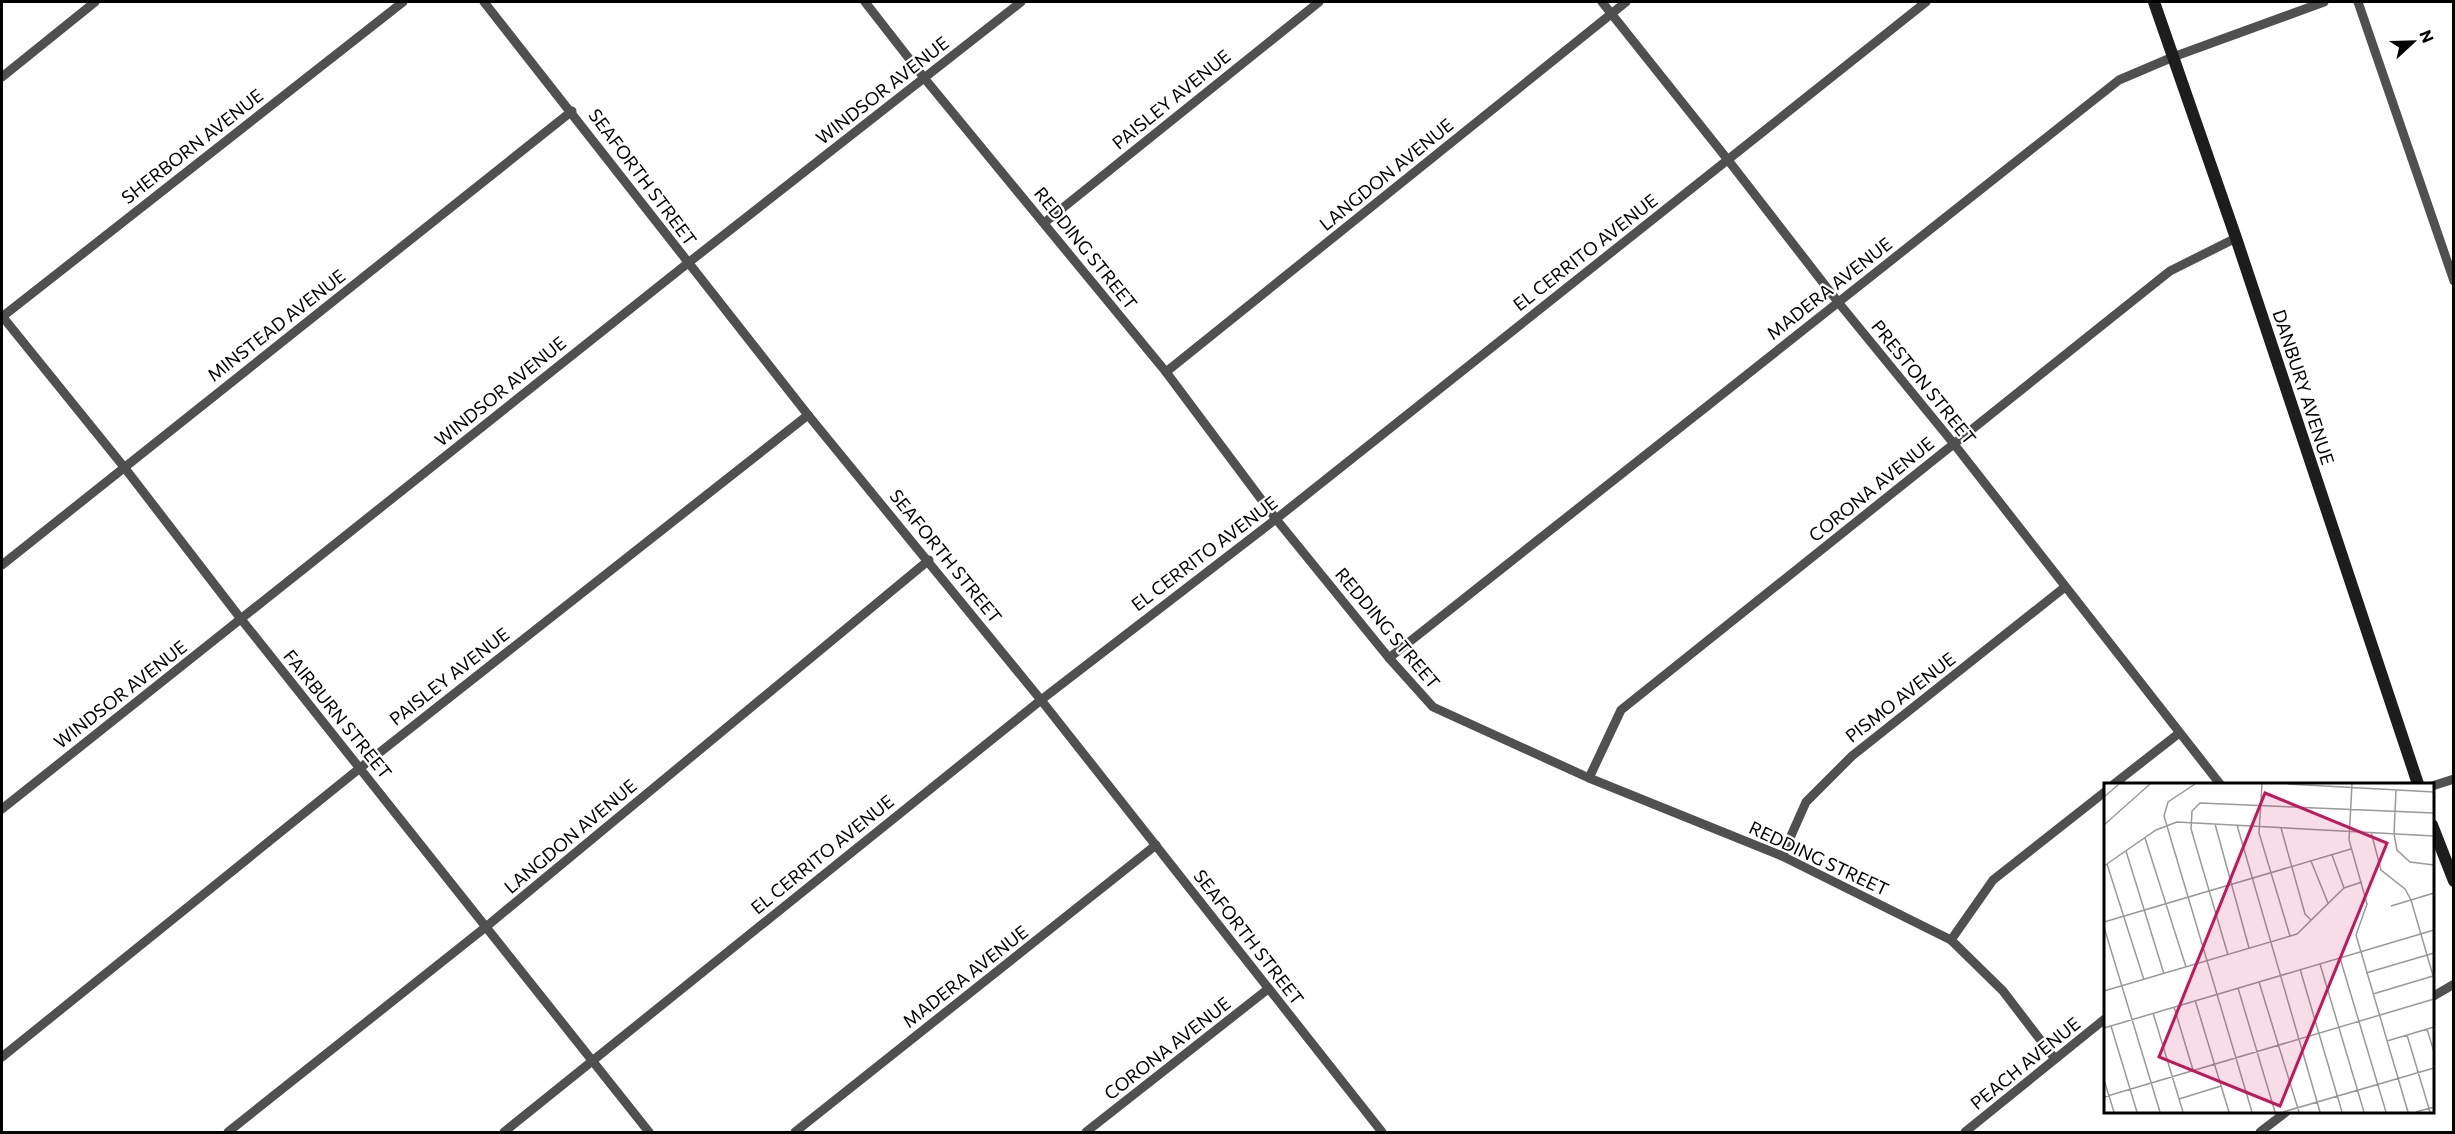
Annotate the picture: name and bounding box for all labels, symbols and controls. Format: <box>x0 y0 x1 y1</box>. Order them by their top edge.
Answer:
north arrow <box>2383 12 2443 72</box>
text: N <box>2416 27 2438 45</box>
street label: WINDSOR AVENUE <box>811 31 953 149</box>
street label: PAISLEY AVENUE <box>1107 44 1235 154</box>
street label: SHERBORN AVENUE <box>117 84 267 208</box>
street label: SEAFORTH STREET <box>584 104 702 250</box>
street label: LANGDON AVENUE <box>1315 113 1457 235</box>
street label: REDDING STREET <box>1030 182 1142 314</box>
street label: EL CERRITO AVENUE <box>1508 189 1662 315</box>
street label: MADERA AVENUE <box>1762 232 1896 344</box>
street label: MINSTEAD AVENUE <box>203 264 349 386</box>
street label: DANBURY AVENUE <box>2269 307 2339 467</box>
street label: PRESTON STREET <box>1867 315 1981 449</box>
street label: WINDSOR AVENUE <box>430 331 570 451</box>
street label: CORONA AVENUE <box>1804 432 1938 546</box>
street label: SEAFORTH STREET <box>885 485 1007 627</box>
street label: EL CERRITO AVENUE <box>1127 491 1281 615</box>
street label: REDDING STREET <box>1331 563 1445 693</box>
street label: PAISLEY AVENUE <box>385 622 513 730</box>
street label: WINDSOR AVENUE <box>49 635 191 753</box>
street label: FAIRBURN STREET <box>279 645 397 783</box>
street label: PISMO AVENUE <box>1841 647 1959 747</box>
street label: LANGDON AVENUE <box>499 774 641 898</box>
inset map <box>2104 783 2434 1113</box>
street label: EL CERRITO AVENUE <box>746 790 898 918</box>
street label: REDDING STREET <box>1746 816 1892 900</box>
street label: SEAFORTH STREET <box>1189 865 1309 1009</box>
street label: MADERA AVENUE <box>898 920 1032 1032</box>
street label: CORONA AVENUE <box>1099 992 1235 1104</box>
street label: PEACH AVENUE <box>1966 1012 2084 1114</box>

